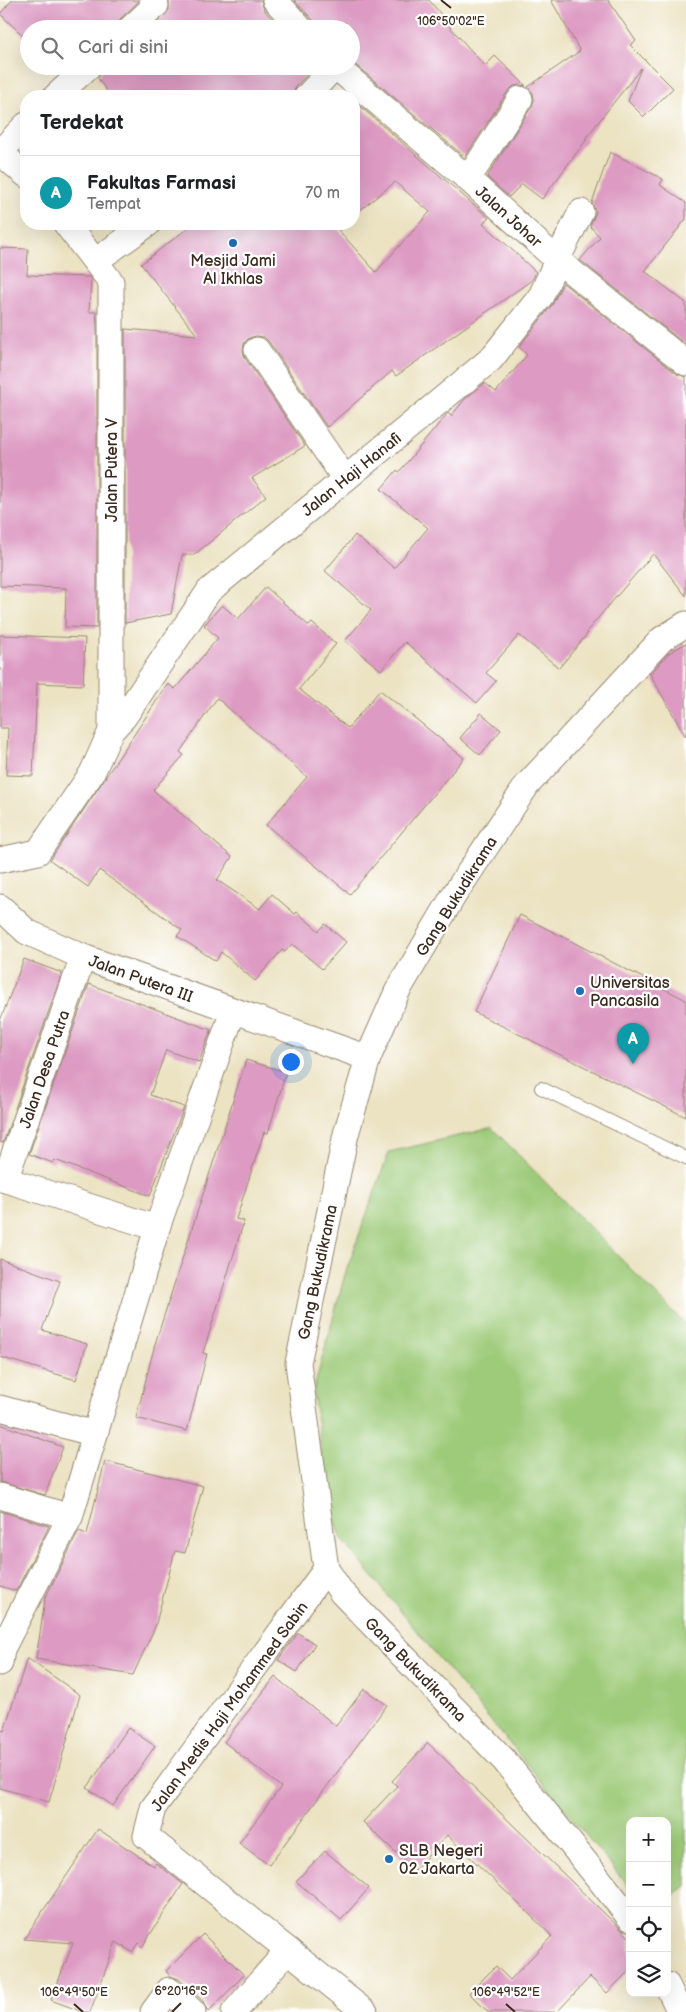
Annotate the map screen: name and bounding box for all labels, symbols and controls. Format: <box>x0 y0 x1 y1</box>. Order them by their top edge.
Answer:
text: 106°50'02"E <box>417 14 485 29</box>
search box <box>20 20 360 75</box>
icon: search <box>38 34 66 62</box>
text: Cari di sini <box>78 36 168 59</box>
text: Terdekat <box>40 110 124 135</box>
text: Fakultas Farmasi <box>87 172 236 195</box>
street label: Jalan Johar <box>471 182 545 252</box>
text: A <box>51 184 61 203</box>
text: 70 m <box>305 184 340 203</box>
text: Tempat <box>87 195 141 214</box>
marker: Mesjid Jami Al Ikhlas <box>227 237 239 249</box>
place label: Mesjid Jami Al Ikhlas <box>190 252 276 289</box>
street label: Jalan Putera V <box>103 418 122 522</box>
street label: Jalan Haji Hanafi <box>298 429 405 521</box>
street label: Gang Bukudikrama <box>413 833 502 960</box>
street label: Jalan Putera III <box>86 952 195 1007</box>
place label: Universitas Pancasila <box>590 974 670 1011</box>
marker: Universitas Pancasila <box>574 985 586 997</box>
street label: Jalan Desa Putra <box>16 1008 75 1131</box>
pin: A <box>617 1023 649 1064</box>
your location <box>278 1049 304 1075</box>
street label: Gang Bukudikrama <box>295 1203 342 1342</box>
street label: Jalan Medis Haji Mohammed Sabin <box>148 1598 313 1815</box>
street label: Gang Bukudikrama <box>360 1614 470 1726</box>
map controls <box>626 1817 671 1997</box>
button: + <box>626 1817 671 1862</box>
place label: SLB Negeri 02 Jakarta <box>399 1842 483 1879</box>
marker: SLB Negeri 02 Jakarta <box>383 1853 395 1865</box>
button: − <box>626 1862 671 1907</box>
button: locate <box>626 1907 671 1952</box>
button: layers <box>626 1952 671 1997</box>
text: 6°20'16"S <box>154 1984 208 1999</box>
text: 106°49'50"E <box>40 1985 108 2000</box>
text: 106°49'52"E <box>472 1985 540 2000</box>

